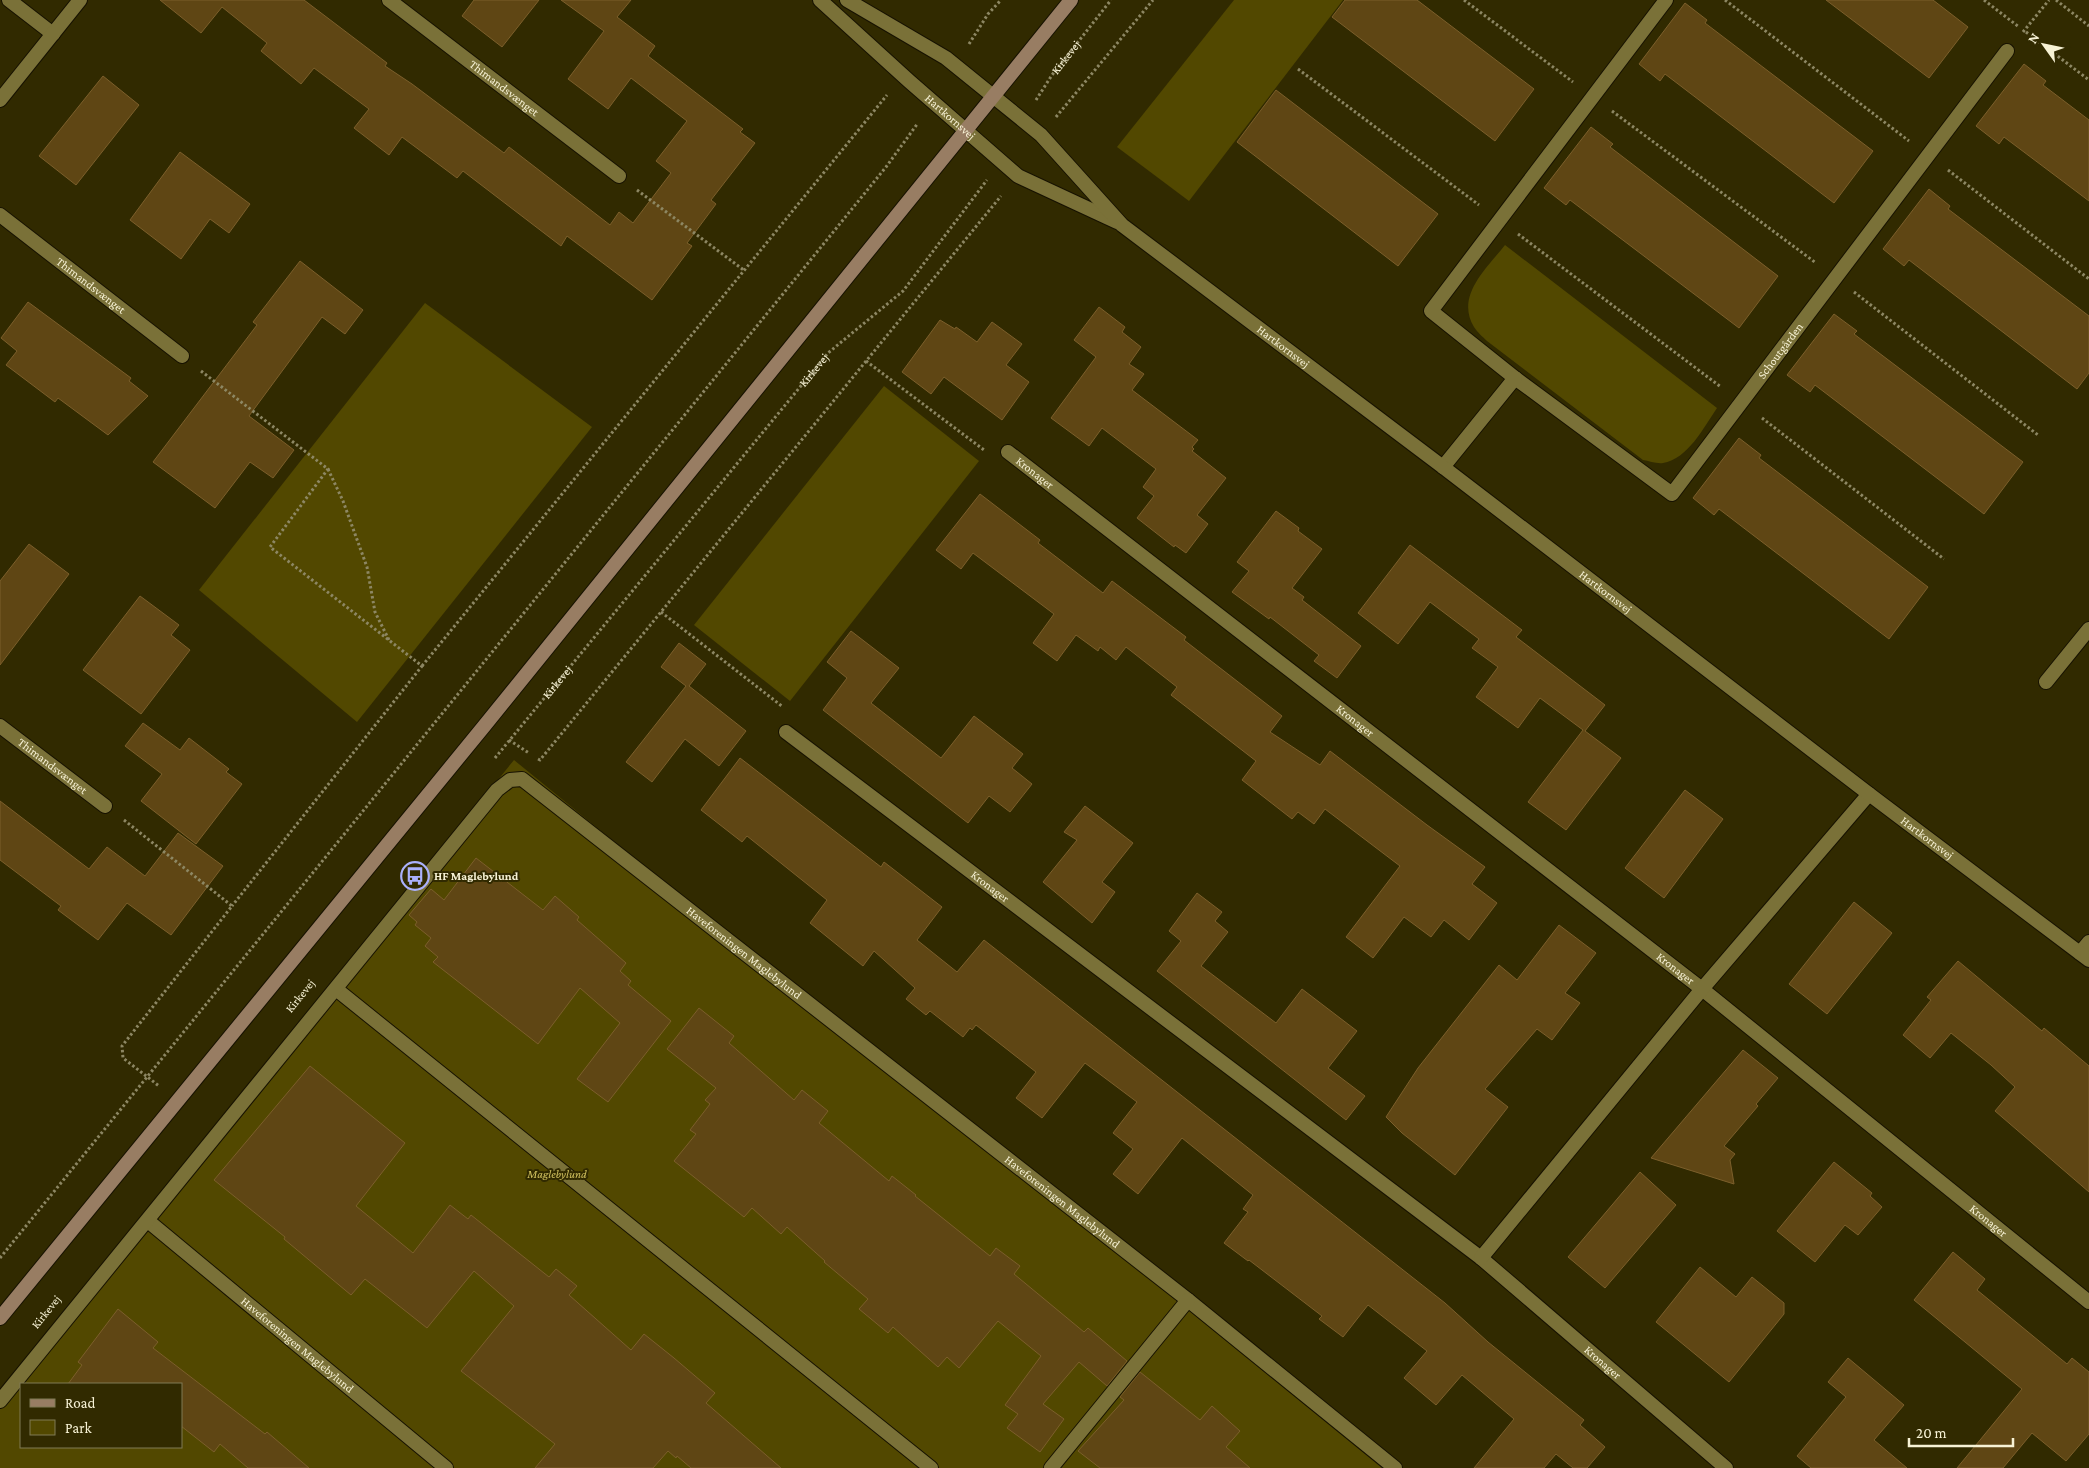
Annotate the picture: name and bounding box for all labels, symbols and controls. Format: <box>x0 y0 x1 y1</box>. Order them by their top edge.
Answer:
north arrow <box>2019 20 2069 70</box>
text: N <box>2024 29 2043 46</box>
street label: Kirkevej <box>1048 38 1083 77</box>
street label: Thimandsvænget <box>467 57 543 120</box>
street label: Hartkornsvej <box>922 91 978 143</box>
street label: Thimandsvænget <box>53 254 129 317</box>
street label: Schoutgården <box>1755 320 1806 382</box>
street label: Hartkornsvej <box>1254 322 1312 371</box>
street label: Kirkevej <box>796 351 832 390</box>
street label: Kronager <box>1013 454 1057 492</box>
street label: Hartkornsvej <box>1577 567 1635 616</box>
street label: Kirkevej <box>540 663 575 702</box>
street label: Kronager <box>1333 702 1378 740</box>
street label: Thimandsvænget <box>15 735 91 798</box>
street label: Hartkornsvej <box>1898 814 1956 862</box>
bus stop icon: HF Maglebylund <box>400 861 430 891</box>
street label: Kronager <box>968 868 1013 906</box>
place label: HF Maglebylund <box>434 869 519 883</box>
street label: Haveforeningen Maglebylund <box>684 903 805 1002</box>
street label: Kronager <box>1654 949 1698 988</box>
street label: Kirkevej <box>282 977 318 1015</box>
street label: Haveforeningen Maglebylund <box>1002 1152 1123 1251</box>
park label: Maglebylund <box>526 1167 587 1181</box>
street label: Kronager <box>1967 1201 2011 1241</box>
street label: Kirkevej <box>28 1293 64 1331</box>
street label: Haveforeningen Maglebylund <box>238 1294 357 1396</box>
street label: Kronager <box>1581 1343 1625 1383</box>
legend <box>20 1383 182 1448</box>
text: Road <box>65 1395 96 1411</box>
scale bar <box>1909 1416 2013 1448</box>
text: Park <box>65 1420 92 1436</box>
text: 20 m <box>1916 1425 1947 1441</box>

